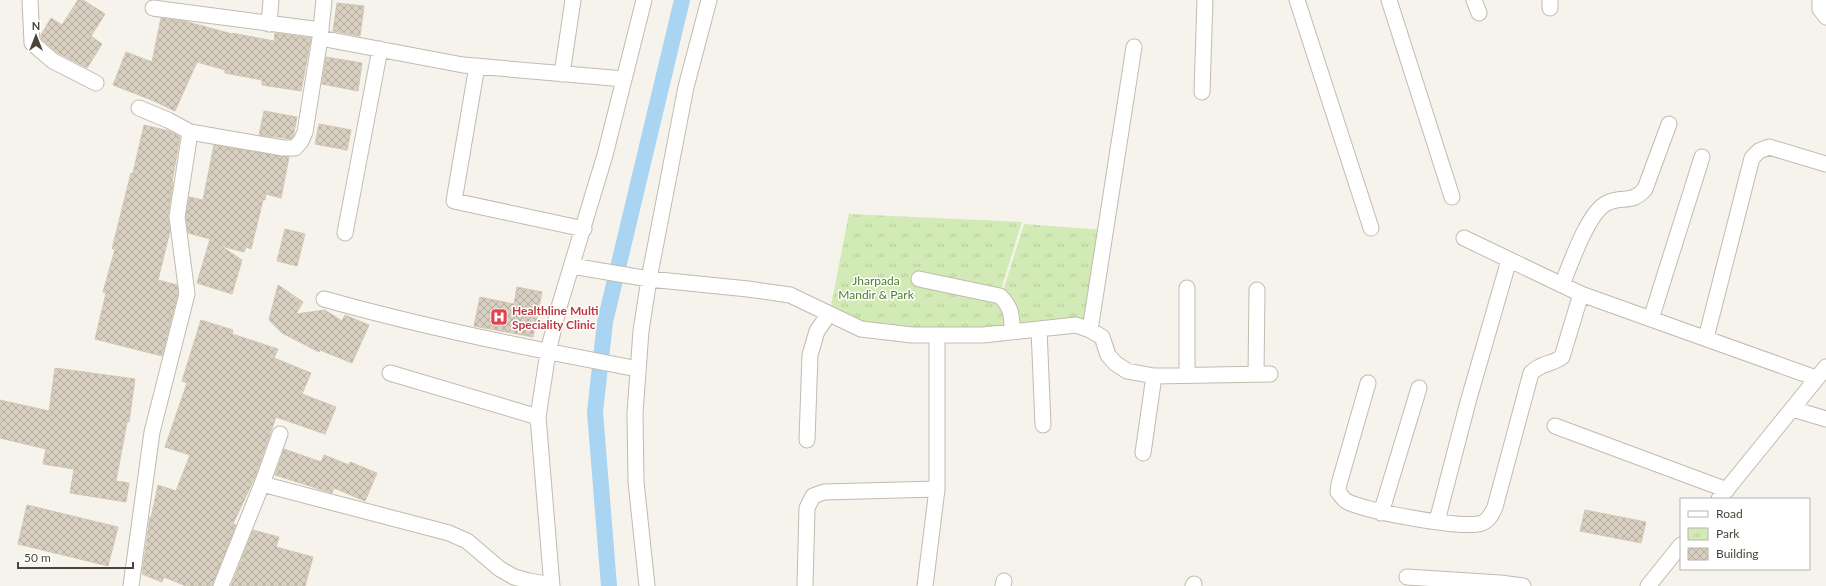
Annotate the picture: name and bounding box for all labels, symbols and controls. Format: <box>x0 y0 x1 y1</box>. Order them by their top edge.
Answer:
north arrow <box>16 16 56 56</box>
text: N <box>32 19 40 32</box>
park label: Jharpada Mandir & Park <box>838 273 915 302</box>
place label: Healthline Multi Speciality Clinic <box>512 303 599 332</box>
hospital icon: Healthline Multi Speciality Clinic <box>489 307 509 327</box>
legend <box>1680 498 1810 570</box>
text: Road <box>1716 506 1743 521</box>
text: Park <box>1716 526 1740 541</box>
scale bar <box>18 544 133 570</box>
text: Building <box>1716 546 1759 561</box>
text: 50 m <box>24 550 51 565</box>

